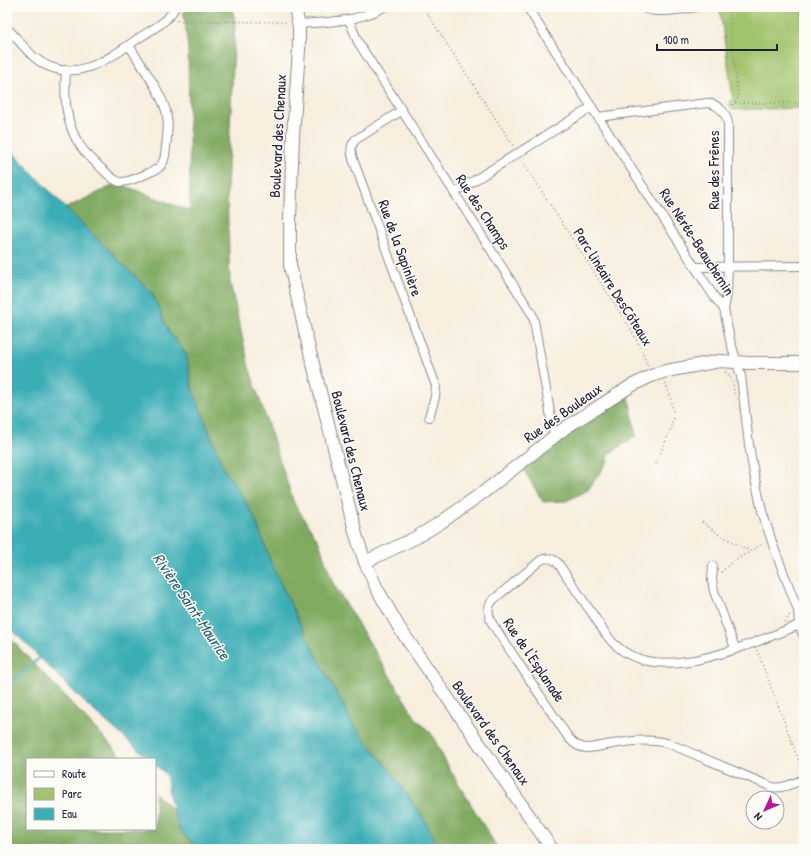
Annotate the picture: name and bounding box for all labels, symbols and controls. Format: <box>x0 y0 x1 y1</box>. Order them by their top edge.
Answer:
scale bar <box>657 26 777 52</box>
text: 100 m <box>663 31 689 48</box>
street label: Boulevard des Chenaux <box>264 73 291 198</box>
street label: Rue des Frênes <box>703 130 724 210</box>
street label: Rue des Champs <box>451 170 516 254</box>
street label: Rue Nérée-Beauchemin <box>655 184 740 300</box>
street label: Rue de la Sapinière <box>373 197 428 299</box>
street label: Parc linéaire DesCôteaux <box>569 224 658 350</box>
street label: Rue des Bouleaux <box>519 378 606 447</box>
street label: Boulevard des Chenaux <box>326 388 377 514</box>
water label: Rivière Saint-Maurice <box>148 548 236 664</box>
street label: Rue de l'Esplanade <box>499 614 570 706</box>
street label: Boulevard des Chenaux <box>447 676 536 790</box>
legend <box>26 758 156 830</box>
text: Route <box>62 765 86 782</box>
text: Parc <box>62 785 82 802</box>
north arrow <box>745 790 785 830</box>
text: Eau <box>62 805 77 822</box>
text: N <box>751 810 765 824</box>

